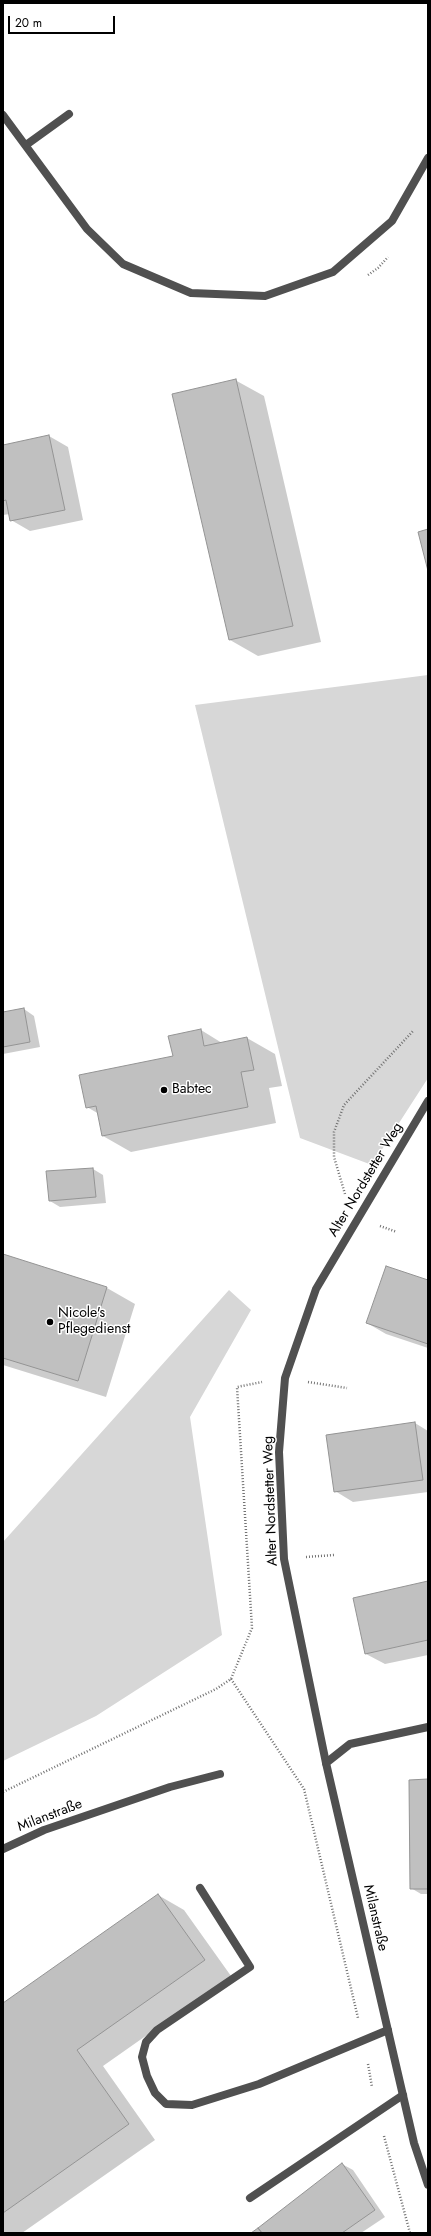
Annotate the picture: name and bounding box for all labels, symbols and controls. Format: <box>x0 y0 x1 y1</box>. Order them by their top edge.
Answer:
scale bar <box>10 8 117 34</box>
text: 20 m <box>15 14 42 32</box>
place label: Babtec <box>172 1082 212 1098</box>
marker: Babtec <box>159 1085 169 1095</box>
street label: Alter Nordstetter Weg <box>325 1120 407 1240</box>
place label: Nicole's Pflegedienst <box>58 1306 130 1338</box>
marker: Nicole's Pflegedienst <box>45 1317 55 1327</box>
street label: Alter Nordstetter Weg <box>260 1436 282 1566</box>
street label: Milanstraße <box>15 1796 85 1836</box>
street label: Milanstraße <box>359 1883 391 1953</box>

